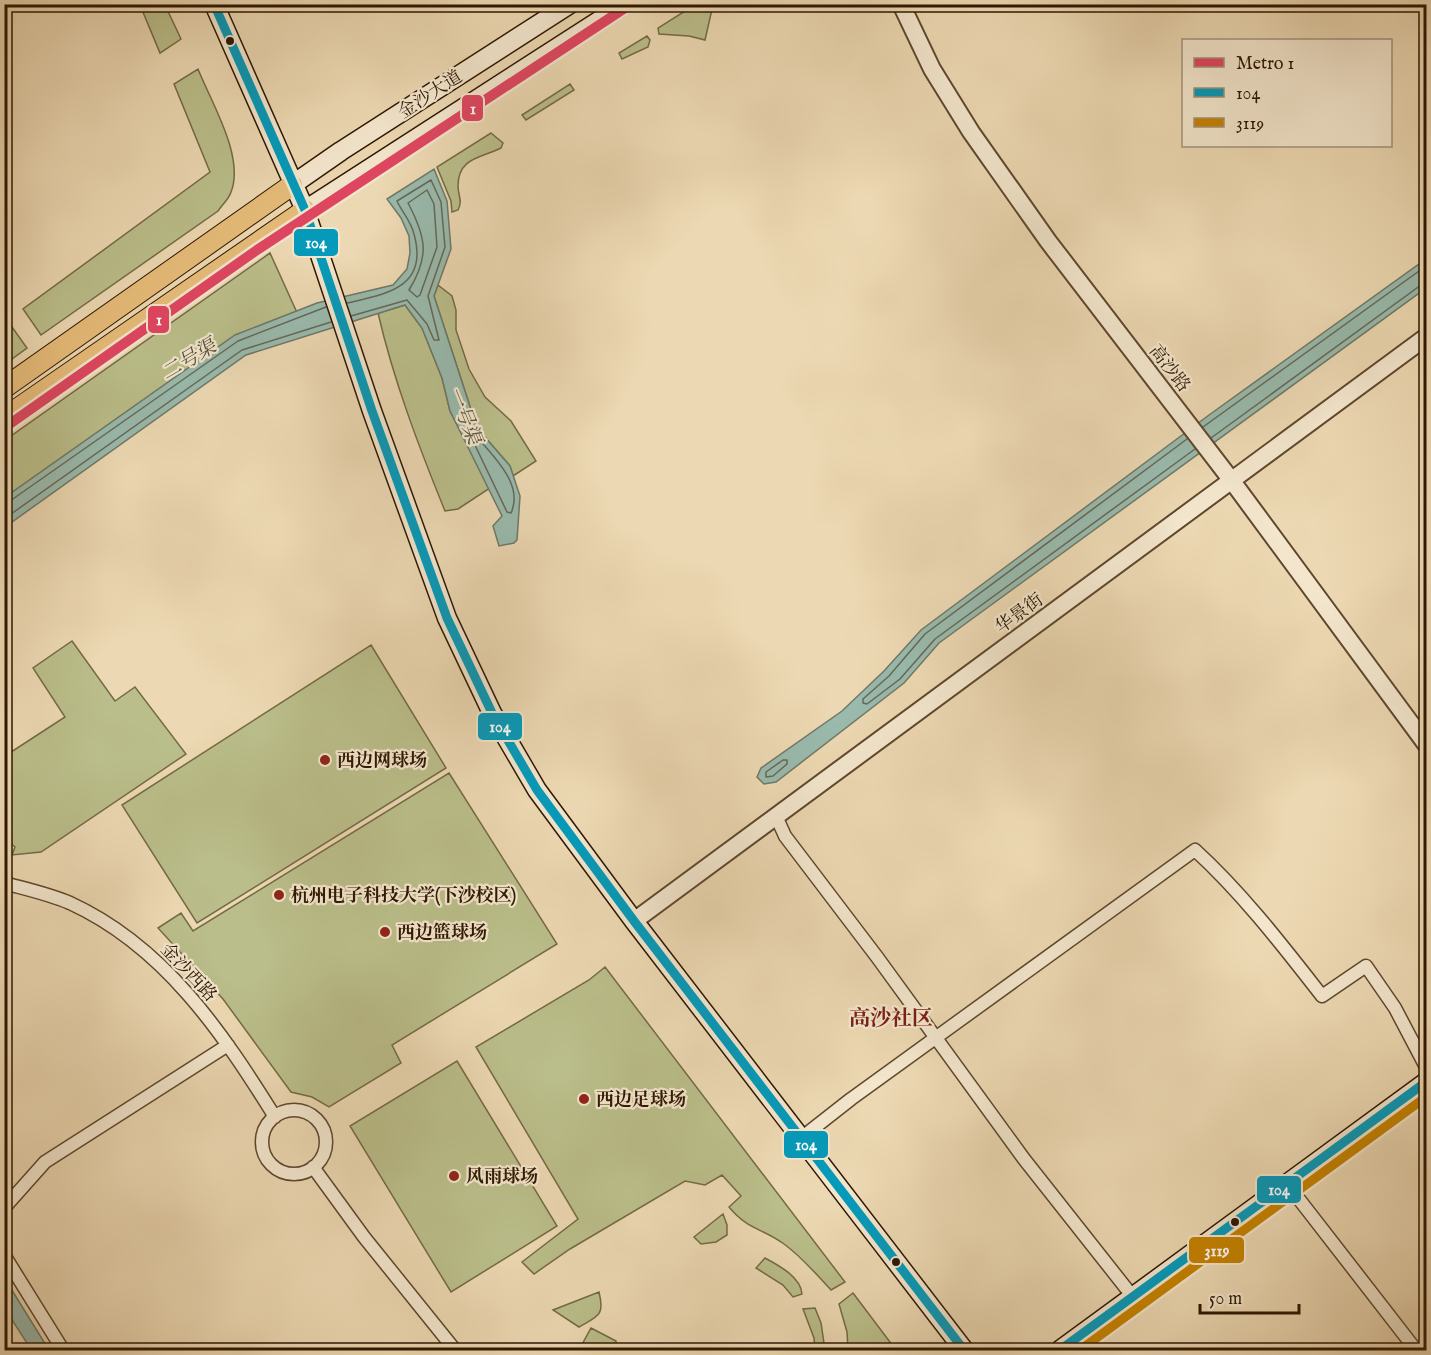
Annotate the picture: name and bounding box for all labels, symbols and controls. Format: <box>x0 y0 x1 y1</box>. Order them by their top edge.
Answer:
unlabelled marker <box>224 35 236 47</box>
legend <box>1182 39 1392 147</box>
text: Metro 1 <box>1236 53 1294 76</box>
street label: 金沙大道 <box>394 66 467 125</box>
text: 104 <box>1236 83 1260 106</box>
line badge: 1 <box>461 94 484 122</box>
text: 1 <box>470 100 476 120</box>
text: 3119 <box>1236 113 1264 136</box>
line badge: 104 <box>293 228 339 257</box>
text: 104 <box>305 234 328 254</box>
line badge: 1 <box>147 305 170 334</box>
text: 1 <box>156 311 162 331</box>
water label: 二号渠 <box>157 333 223 386</box>
street label: 高沙路 <box>1143 341 1195 397</box>
water label: 一号渠 <box>441 383 488 451</box>
street label: 华景街 <box>991 589 1048 639</box>
line badge: 104 <box>477 712 523 741</box>
text: 104 <box>489 718 512 738</box>
place label: 西边网球场 <box>337 750 427 773</box>
marker: 西边网球场 <box>318 753 332 767</box>
place label: 杭州电子科技大学(下沙校区) <box>291 885 516 908</box>
marker: 杭州电子科技大学(下沙校区) <box>272 888 286 902</box>
place label: 西边篮球场 <box>397 922 487 945</box>
marker: 西边篮球场 <box>378 925 392 939</box>
street label: 金沙西路 <box>155 939 221 1007</box>
district label: 高沙社区 <box>849 1006 933 1033</box>
place label: 西边足球场 <box>596 1089 686 1112</box>
marker: 西边足球场 <box>577 1092 591 1106</box>
line badge: 104 <box>783 1130 829 1159</box>
text: 104 <box>795 1136 818 1156</box>
place label: 风雨球场 <box>466 1166 538 1189</box>
marker: 风雨球场 <box>447 1169 461 1183</box>
line badge: 104 <box>1256 1175 1302 1204</box>
text: 104 <box>1268 1181 1291 1201</box>
unlabelled marker <box>1229 1216 1241 1228</box>
line badge: 3119 <box>1188 1236 1245 1264</box>
text: 3119 <box>1205 1242 1229 1262</box>
unlabelled marker <box>890 1256 902 1268</box>
scale bar <box>1200 1277 1299 1315</box>
text: 50 m <box>1209 1288 1242 1311</box>

